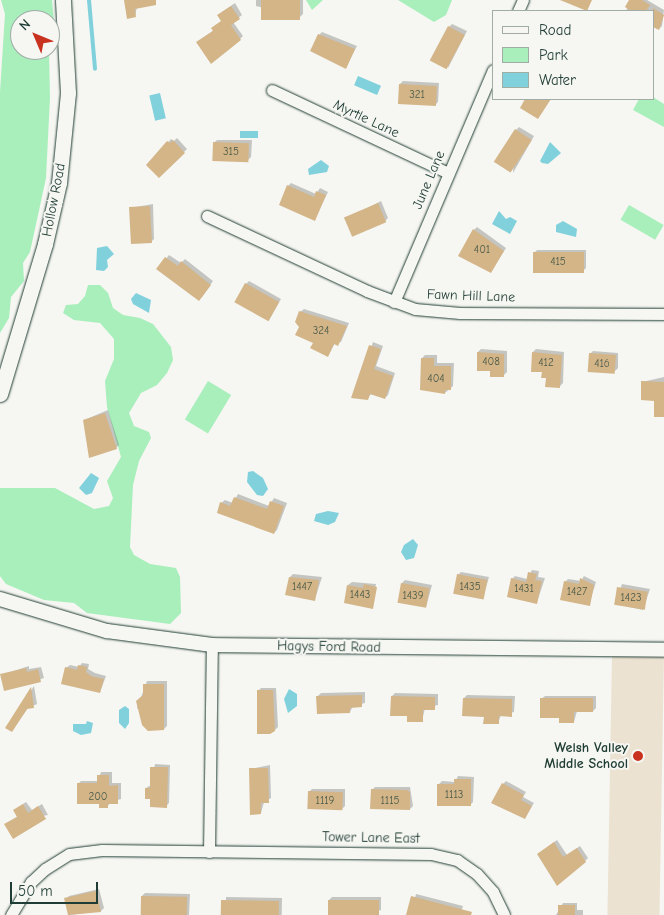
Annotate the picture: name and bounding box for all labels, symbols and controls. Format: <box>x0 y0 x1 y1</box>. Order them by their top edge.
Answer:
north arrow <box>10 10 60 60</box>
legend <box>492 10 654 100</box>
text: N <box>15 16 34 34</box>
text: Road <box>539 21 571 39</box>
text: Park <box>539 46 568 64</box>
text: Water <box>539 71 576 89</box>
house number: 321 <box>409 88 425 102</box>
street label: Myrtle Lane <box>330 96 402 142</box>
house number: 315 <box>223 145 239 159</box>
street label: June Lane <box>409 148 449 212</box>
street label: Hollow Road <box>39 162 69 238</box>
house number: 401 <box>474 243 490 257</box>
house number: 415 <box>550 255 566 269</box>
street label: Fawn Hill Lane <box>427 286 515 306</box>
house number: 324 <box>313 324 329 338</box>
house number: 408 <box>482 355 500 369</box>
house number: 412 <box>538 356 554 370</box>
house number: 416 <box>594 357 610 371</box>
house number: 404 <box>427 372 445 386</box>
house number: 1447 <box>292 580 312 594</box>
house number: 1435 <box>459 580 481 594</box>
house number: 1431 <box>514 582 534 596</box>
house number: 1427 <box>567 585 587 599</box>
house number: 1443 <box>350 588 370 602</box>
house number: 1439 <box>402 589 424 603</box>
house number: 1423 <box>621 591 641 605</box>
street label: Hagys Ford Road <box>277 638 381 656</box>
place label: Welsh Valley Middle School <box>544 740 628 772</box>
marker: Welsh Valley Middle School <box>632 750 644 762</box>
house number: 1113 <box>445 788 463 802</box>
house number: 200 <box>88 790 108 804</box>
house number: 1119 <box>316 794 334 808</box>
house number: 1115 <box>380 794 400 808</box>
street label: Tower Lane East <box>322 829 420 847</box>
scale bar <box>12 872 100 904</box>
text: 50 m <box>18 882 53 900</box>

